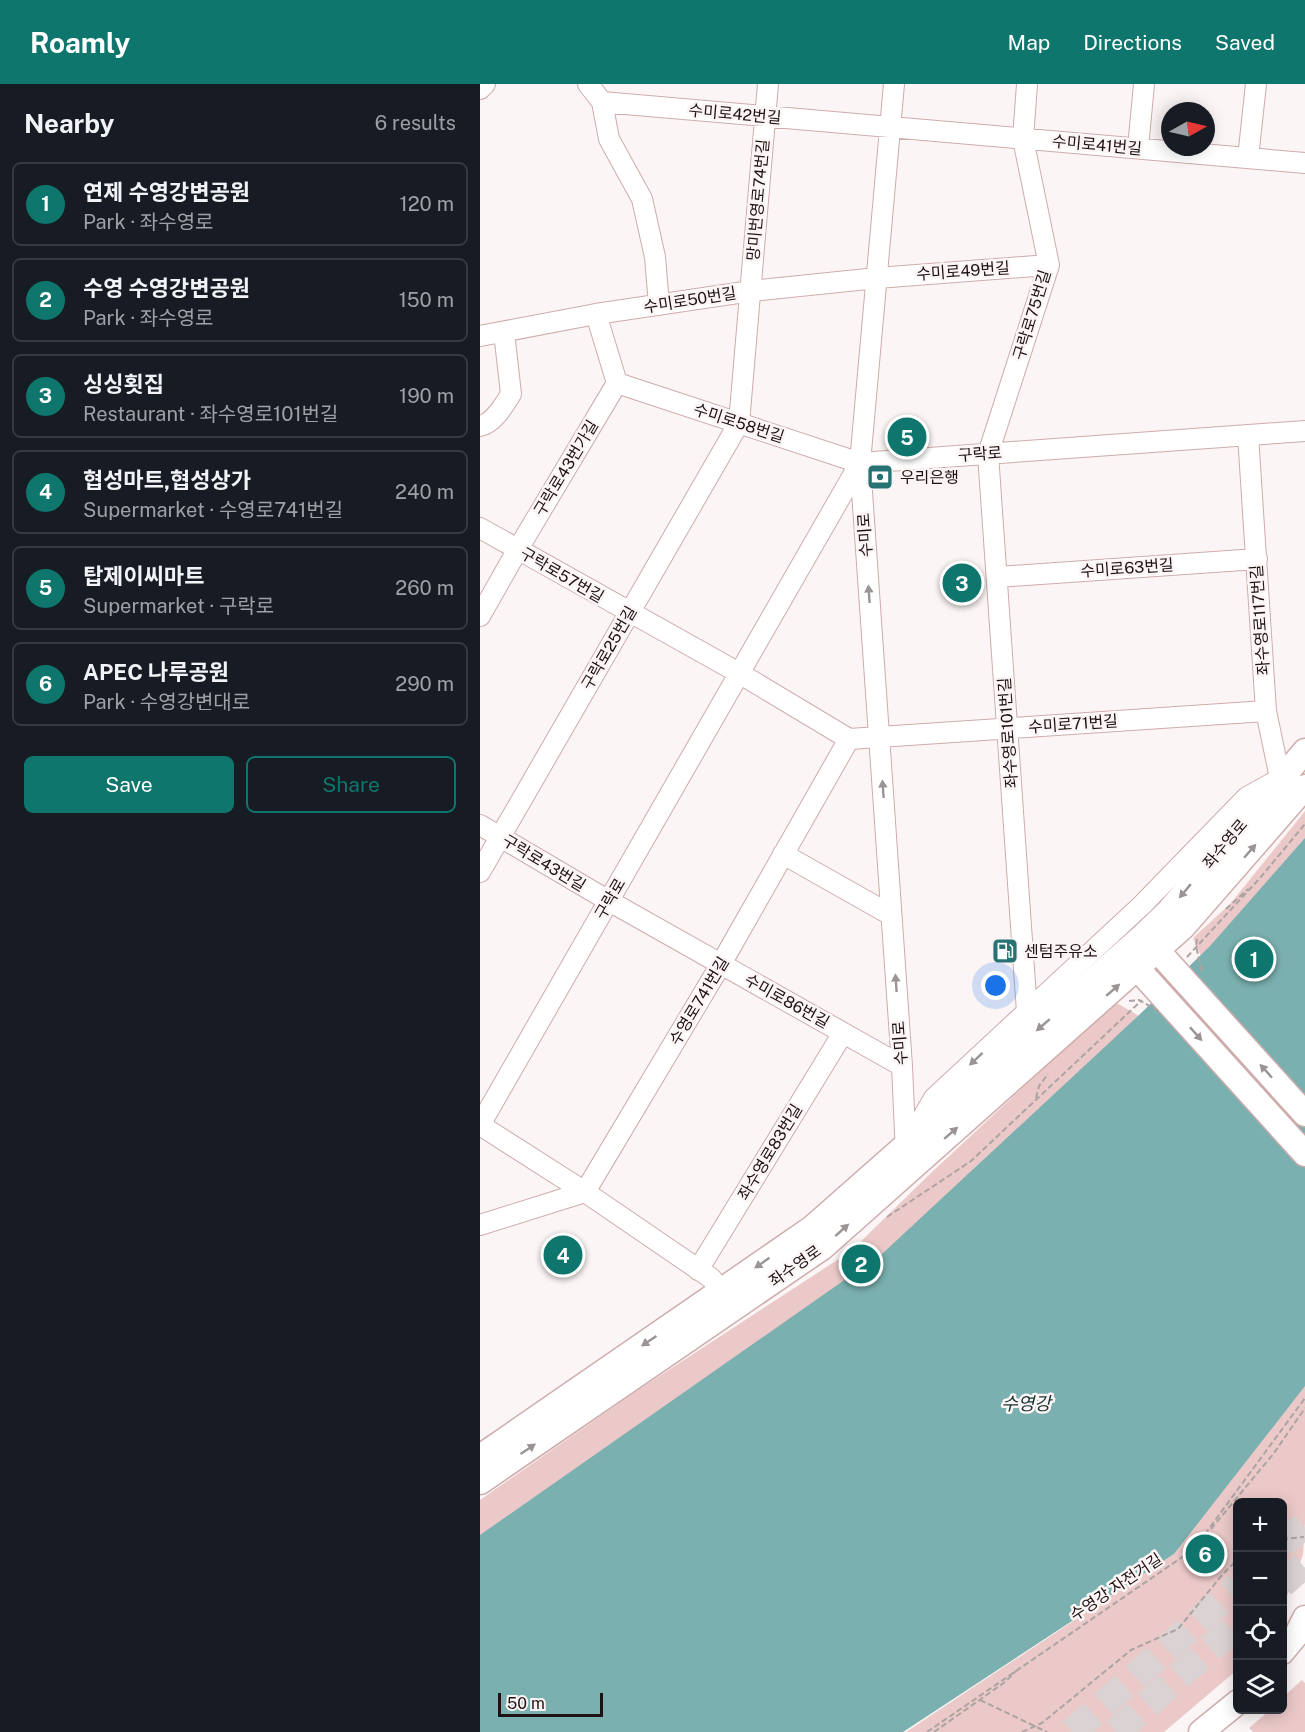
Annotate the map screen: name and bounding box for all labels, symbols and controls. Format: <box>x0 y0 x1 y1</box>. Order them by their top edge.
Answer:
text: Roamly <box>30 26 130 59</box>
text: Map <box>1008 30 1050 55</box>
text: Directions <box>1083 30 1182 55</box>
text: Saved <box>1215 30 1275 55</box>
street label: 수미로42번길 <box>688 100 782 128</box>
north arrow <box>1161 102 1215 156</box>
text: Nearby <box>24 108 114 139</box>
text: 6 results <box>375 111 456 135</box>
street label: 수미로41번길 <box>1051 132 1143 158</box>
street label: 망미번영로74번길 <box>743 138 773 262</box>
text: 연제 수영강변공원 <box>83 179 250 205</box>
text: 1 <box>41 192 50 216</box>
text: 120 m <box>400 192 454 216</box>
text: Park · 좌수영로 <box>83 210 213 234</box>
street label: 수미로49번길 <box>916 258 1010 284</box>
street label: 구락로75번길 <box>1009 268 1055 362</box>
text: 수영 수영강변공원 <box>83 275 250 301</box>
street label: 수미로50번길 <box>642 283 738 317</box>
text: 2 <box>39 288 52 312</box>
text: 150 m <box>399 288 454 312</box>
text: Park · 좌수영로 <box>83 306 213 330</box>
text: 싱싱횟집 <box>83 371 164 397</box>
text: 3 <box>39 384 52 408</box>
text: 190 m <box>399 384 454 408</box>
street label: 수미로58번길 <box>691 399 787 447</box>
text: Restaurant · 좌수영로101번길 <box>83 402 338 426</box>
pin: 5 <box>888 414 926 460</box>
street label: 구락로43번가길 <box>530 417 602 519</box>
street label: 구락로 <box>957 443 1003 465</box>
bank icon: 우리은행 <box>865 462 895 492</box>
text: 협성마트,협성상가 <box>83 467 251 493</box>
place label: 우리은행 <box>900 468 959 487</box>
text: 4 <box>39 480 52 504</box>
text: 240 m <box>395 480 454 504</box>
text: Supermarket · 수영로741번길 <box>83 498 343 522</box>
street label: 수미로 <box>854 512 876 558</box>
street label: 구락로57번길 <box>517 543 607 607</box>
street label: 수미로63번길 <box>1080 555 1174 581</box>
pin: 3 <box>942 560 982 606</box>
text: 탑제이씨마트 <box>83 563 204 589</box>
street label: 좌수영로117번길 <box>1247 564 1273 676</box>
text: 5 <box>39 576 52 600</box>
text: 260 m <box>395 576 454 600</box>
one-way arrow <box>865 585 874 604</box>
text: Supermarket · 구락로 <box>83 594 274 618</box>
street label: 구락로25번길 <box>577 603 641 693</box>
text: APEC 나루공원 <box>83 659 229 685</box>
text: 6 <box>39 672 52 696</box>
text: 290 m <box>395 672 454 696</box>
street label: 좌수영로101번길 <box>995 677 1021 789</box>
text: Park · 수영강변대로 <box>83 690 250 714</box>
street label: 수미로71번길 <box>1027 711 1119 737</box>
button: Save <box>24 756 234 813</box>
button: Share <box>246 756 456 813</box>
one-way arrow <box>878 779 888 798</box>
street label: 좌수영로 <box>1199 815 1251 873</box>
street label: 구락로43번길 <box>499 831 589 895</box>
one-way arrow <box>1243 844 1256 859</box>
street label: 구락로 <box>591 875 629 923</box>
one-way arrow <box>1179 883 1192 898</box>
fuel station icon: 센텀주유소 <box>990 936 1020 966</box>
pin: 1 <box>1234 936 1274 982</box>
place label: 센텀주유소 <box>1024 942 1098 961</box>
street label: 수영로741번길 <box>665 954 733 1048</box>
street label: 수미로86번길 <box>741 970 833 1032</box>
your location <box>981 971 1010 1000</box>
one-way arrow <box>892 974 901 993</box>
one-way arrow <box>1106 983 1121 997</box>
one-way arrow <box>1036 1018 1051 1031</box>
street label: 수미로 <box>889 1020 911 1066</box>
one-way arrow <box>1188 1027 1202 1041</box>
one-way arrow <box>969 1052 983 1066</box>
one-way arrow <box>1260 1064 1273 1079</box>
street label: 좌수영로83번길 <box>734 1101 806 1203</box>
one-way arrow <box>943 1126 959 1139</box>
one-way arrow <box>834 1224 849 1237</box>
pin: 4 <box>544 1232 583 1278</box>
street label: 좌수영로 <box>765 1241 825 1291</box>
pin: 2 <box>842 1242 880 1286</box>
one-way arrow <box>755 1257 771 1269</box>
one-way arrow <box>642 1335 658 1347</box>
water label: 수영강 <box>1001 1393 1053 1414</box>
one-way arrow <box>520 1443 536 1455</box>
map controls <box>1233 1498 1287 1714</box>
button: + <box>1233 1498 1287 1552</box>
pin: 6 <box>1186 1532 1224 1576</box>
street label: 수영강 자전거길 <box>1066 1549 1166 1625</box>
button: − <box>1233 1552 1287 1606</box>
button: locate <box>1233 1606 1287 1660</box>
button: layers <box>1233 1660 1287 1714</box>
scale bar <box>498 1690 603 1718</box>
text: 50 m <box>507 1694 545 1713</box>

